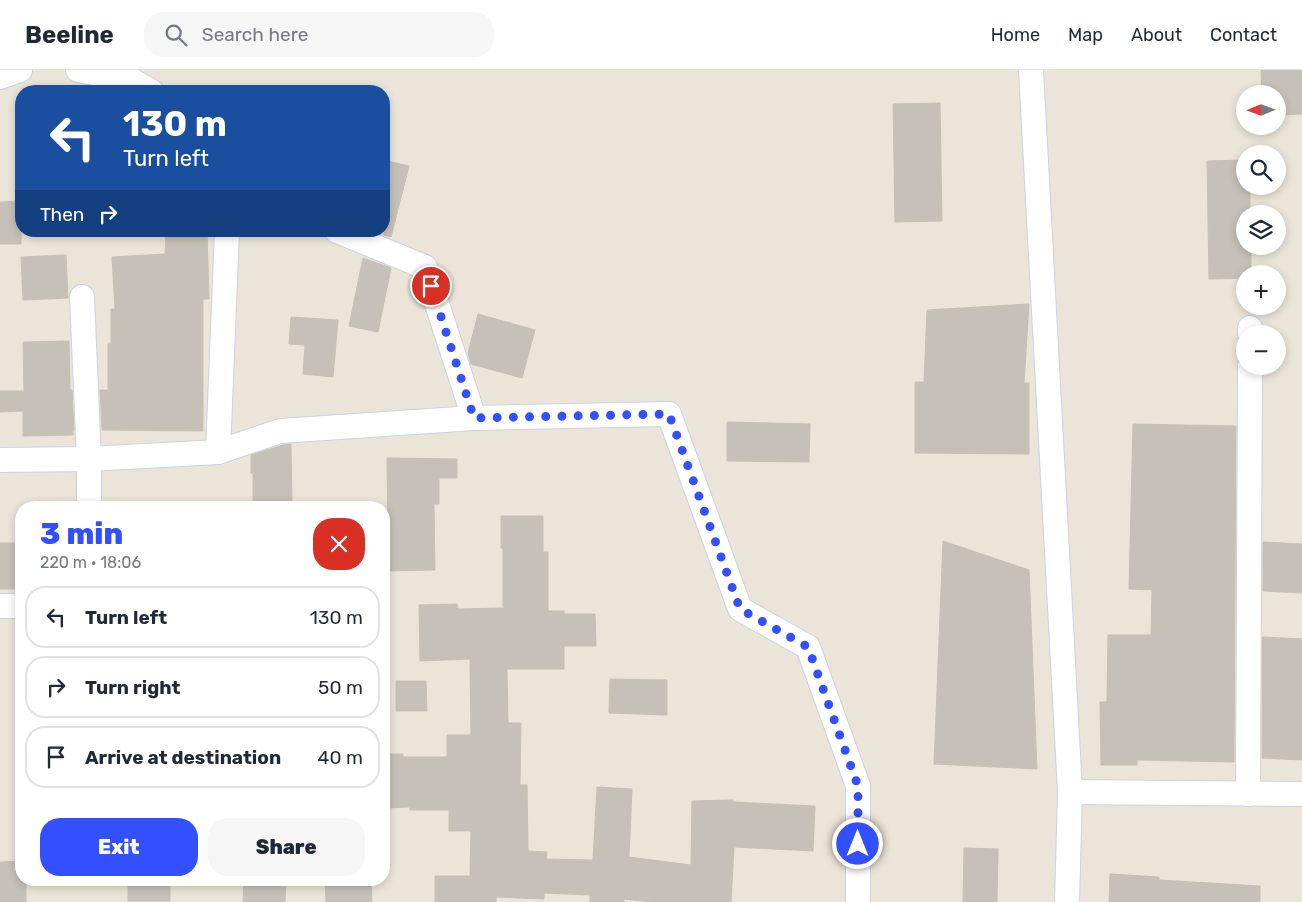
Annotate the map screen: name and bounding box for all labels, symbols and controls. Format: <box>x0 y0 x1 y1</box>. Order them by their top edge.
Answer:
search box <box>144 12 494 57</box>
text: Beeline <box>25 21 114 49</box>
icon: search <box>162 21 190 49</box>
text: Search here <box>202 23 308 46</box>
text: Home <box>991 24 1040 46</box>
text: Map <box>1068 24 1103 46</box>
text: About <box>1131 24 1182 46</box>
text: Contact <box>1210 24 1277 46</box>
north arrow <box>1236 85 1286 135</box>
map controls <box>1236 85 1286 375</box>
text: 130 m <box>123 103 227 145</box>
icon: left <box>40 105 105 170</box>
text: Turn left <box>123 145 209 172</box>
button: search <box>1236 145 1286 195</box>
icon: right <box>94 200 122 228</box>
text: Then <box>40 203 84 226</box>
button: layers <box>1236 205 1286 255</box>
pin <box>410 265 452 307</box>
button: + <box>1236 265 1286 315</box>
icon: arrive <box>417 272 445 300</box>
button: − <box>1236 325 1286 375</box>
text: 3 min <box>40 516 123 552</box>
button: close <box>313 518 365 570</box>
text: 220 m · 18:06 <box>40 553 141 572</box>
icon: left <box>42 603 70 631</box>
text: Turn left <box>85 606 167 629</box>
text: 130 m <box>310 606 363 629</box>
icon: right <box>42 673 70 701</box>
text: Turn right <box>85 676 180 699</box>
text: 50 m <box>318 676 363 699</box>
icon: arrive <box>42 743 70 771</box>
text: Arrive at destination <box>85 746 281 769</box>
text: 40 m <box>318 746 363 769</box>
position arrow <box>831 817 883 869</box>
button: Exit <box>40 818 198 876</box>
button: Share <box>208 818 365 876</box>

